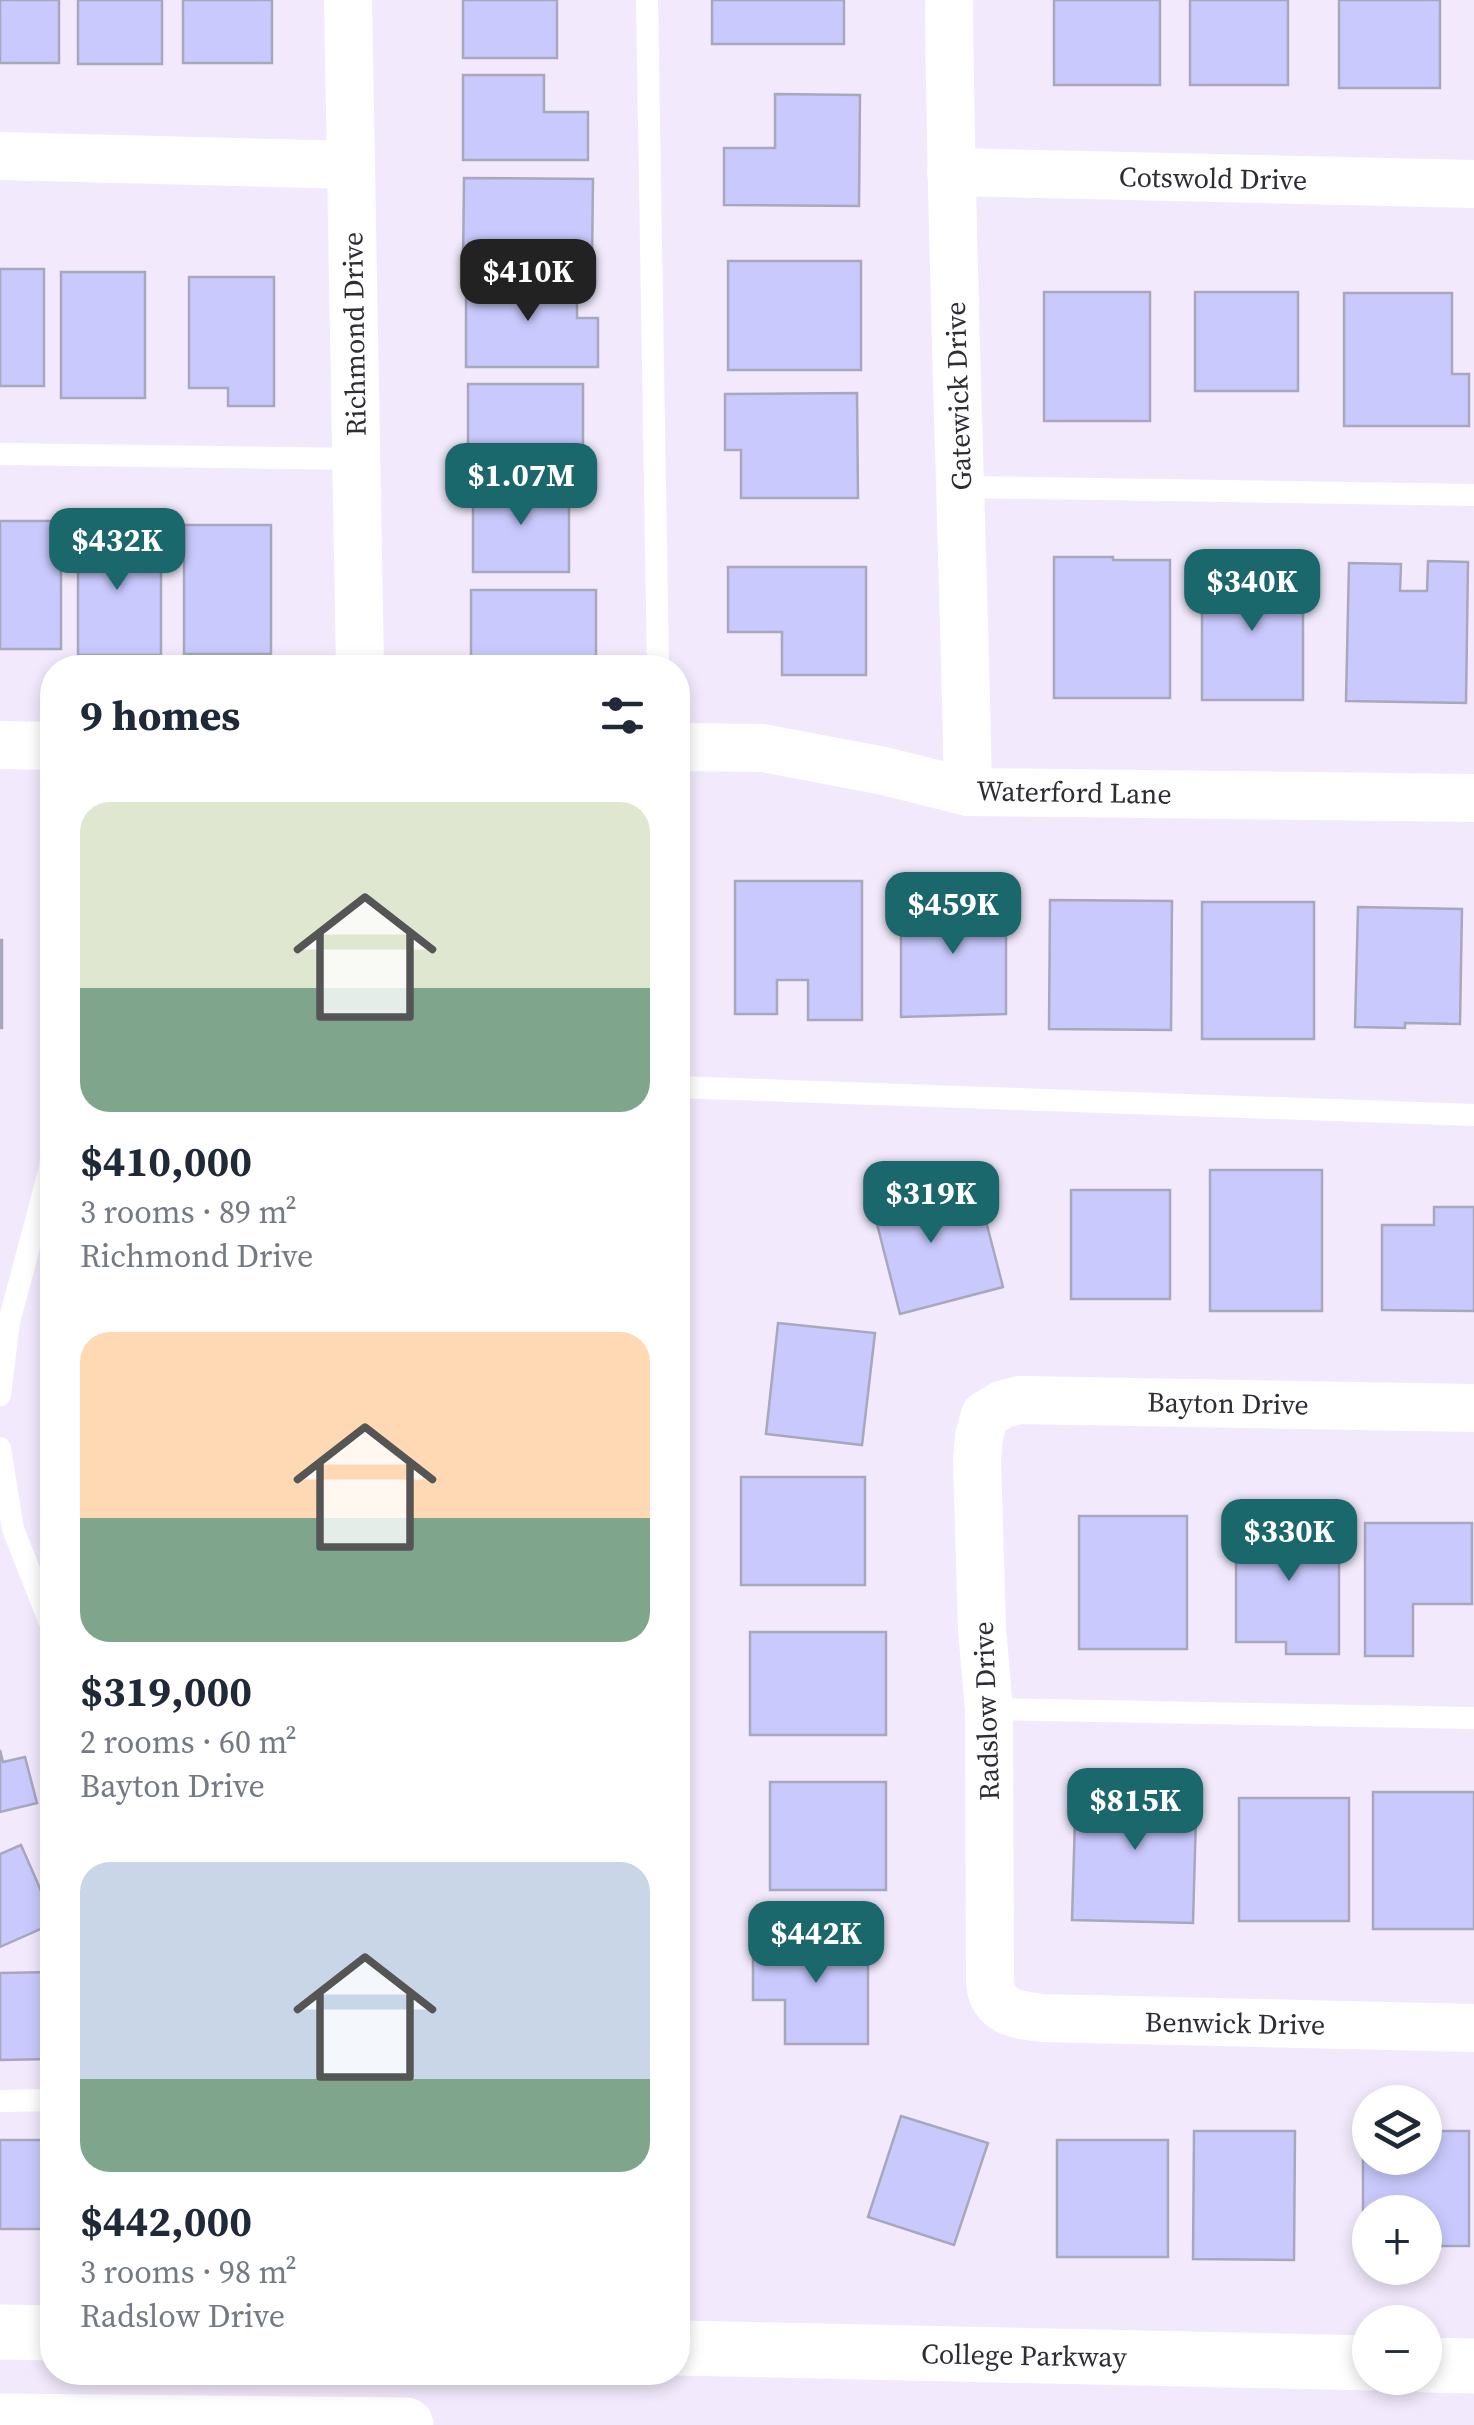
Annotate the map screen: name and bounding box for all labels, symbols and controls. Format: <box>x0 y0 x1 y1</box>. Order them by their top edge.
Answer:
street label: Cotswold Drive <box>1119 157 1307 199</box>
street label: Richmond Drive <box>333 232 375 436</box>
pin: $410K <box>458 239 598 324</box>
text: $410K <box>482 249 574 293</box>
street label: Gatewick Drive <box>936 301 980 491</box>
pin: $1.07M <box>440 443 602 528</box>
text: $1.07M <box>467 453 575 497</box>
pin: $432K <box>47 508 187 593</box>
text: $432K <box>71 518 163 562</box>
pin: $340K <box>1182 549 1322 634</box>
text: $340K <box>1206 559 1298 603</box>
text: 9 homes <box>80 686 240 744</box>
icon: filters <box>595 688 650 743</box>
street label: Waterford Lane <box>976 771 1172 813</box>
icon: home <box>275 867 455 1047</box>
pin: $459K <box>883 872 1023 957</box>
text: $459K <box>907 882 999 926</box>
text: $410,000 <box>80 1132 252 1190</box>
pin: $319K <box>861 1161 1001 1246</box>
text: $319K <box>885 1171 977 1215</box>
text: 3 rooms · 89 m² <box>80 1190 297 1234</box>
text: Richmond Drive <box>80 1234 313 1278</box>
street label: Bayton Drive <box>1147 1383 1309 1423</box>
icon: home <box>275 1397 455 1577</box>
pin: $330K <box>1219 1499 1359 1584</box>
text: $330K <box>1243 1509 1335 1553</box>
street label: Radslow Drive <box>964 1621 1008 1801</box>
text: $319,000 <box>80 1662 252 1720</box>
text: 2 rooms · 60 m² <box>80 1720 297 1764</box>
text: Bayton Drive <box>80 1764 265 1808</box>
pin: $815K <box>1065 1768 1205 1853</box>
text: $815K <box>1089 1778 1181 1822</box>
pin: $442K <box>746 1901 886 1986</box>
text: $442K <box>770 1911 862 1955</box>
icon: home <box>275 1927 455 2107</box>
street label: Benwick Drive <box>1144 2002 1326 2044</box>
map controls <box>1352 2085 1442 2395</box>
button: layers <box>1352 2085 1442 2175</box>
text: $442,000 <box>80 2192 252 2250</box>
button: + <box>1352 2195 1442 2285</box>
text: 3 rooms · 98 m² <box>80 2250 297 2294</box>
text: Radslow Drive <box>80 2294 285 2338</box>
button: − <box>1352 2305 1442 2395</box>
street label: College Parkway <box>921 2334 1128 2376</box>

